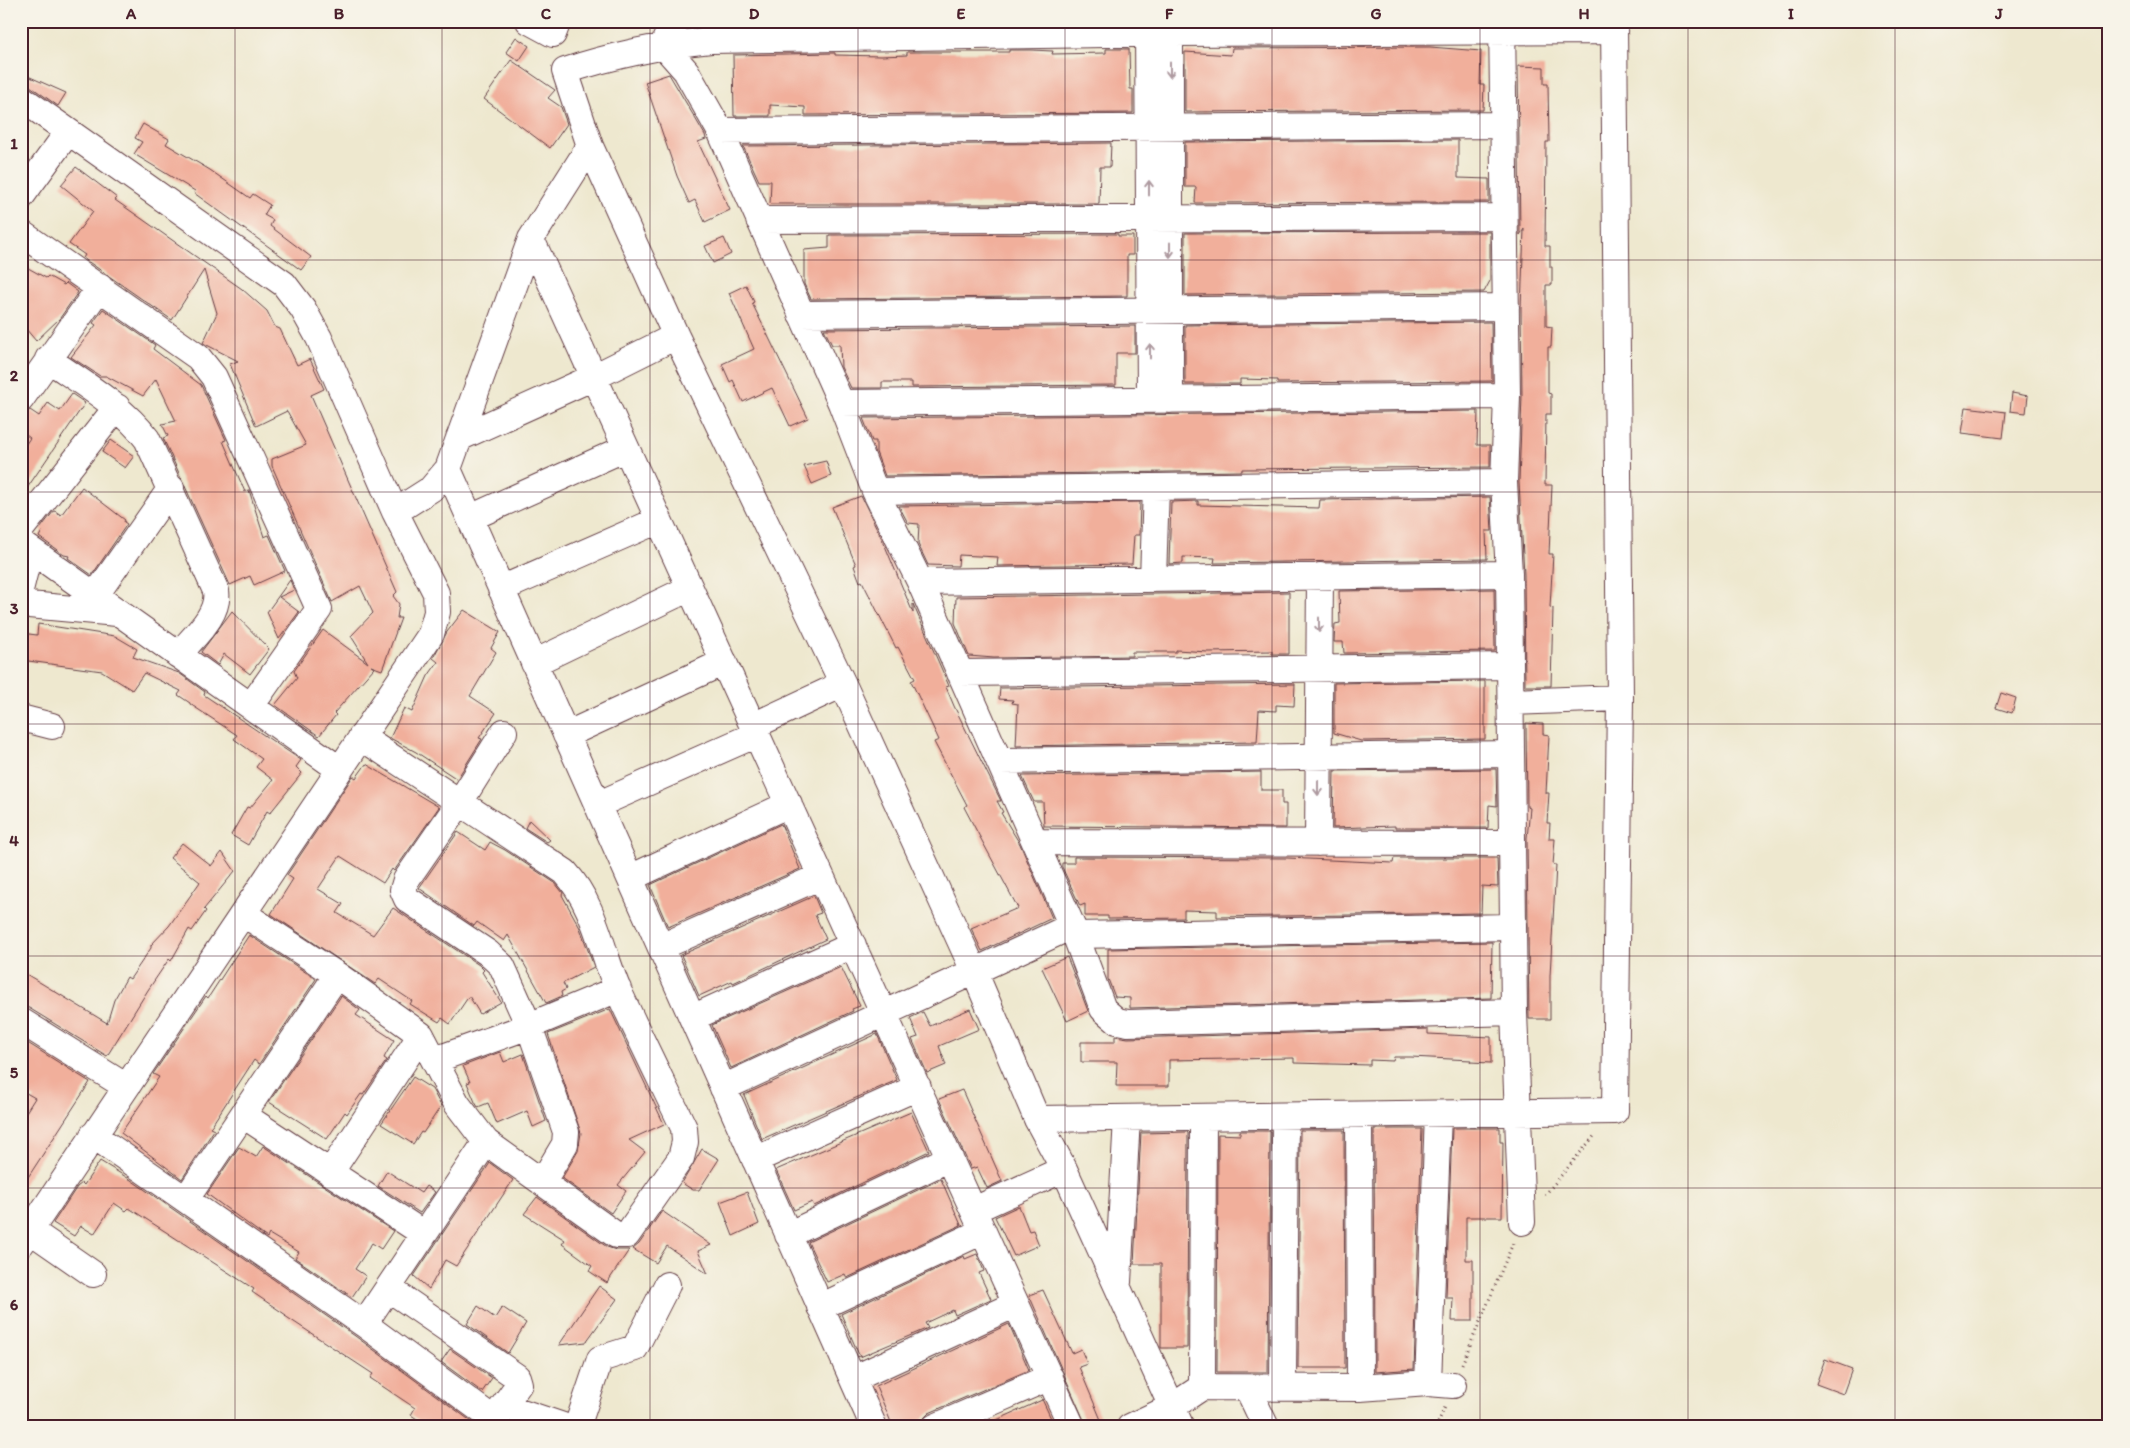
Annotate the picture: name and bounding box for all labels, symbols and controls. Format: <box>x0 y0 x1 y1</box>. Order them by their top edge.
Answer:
text: A <box>125 4 137 23</box>
text: B <box>334 4 345 23</box>
text: C <box>541 4 552 23</box>
text: D <box>749 4 760 23</box>
text: E <box>957 4 966 23</box>
text: F <box>1165 4 1174 23</box>
text: G <box>1370 4 1382 23</box>
text: H <box>1578 4 1590 23</box>
text: I <box>1788 4 1794 23</box>
text: J <box>1994 4 2003 23</box>
one-way arrow <box>1165 62 1175 78</box>
text: 1 <box>10 134 18 153</box>
one-way arrow <box>1144 181 1154 197</box>
one-way arrow <box>1165 242 1175 258</box>
one-way arrow <box>1145 343 1155 360</box>
text: 2 <box>10 366 19 385</box>
text: 3 <box>10 599 19 618</box>
one-way arrow <box>1314 616 1324 633</box>
one-way arrow <box>1313 779 1323 795</box>
text: 4 <box>9 831 19 850</box>
text: 5 <box>10 1063 19 1082</box>
text: 6 <box>10 1295 19 1314</box>

